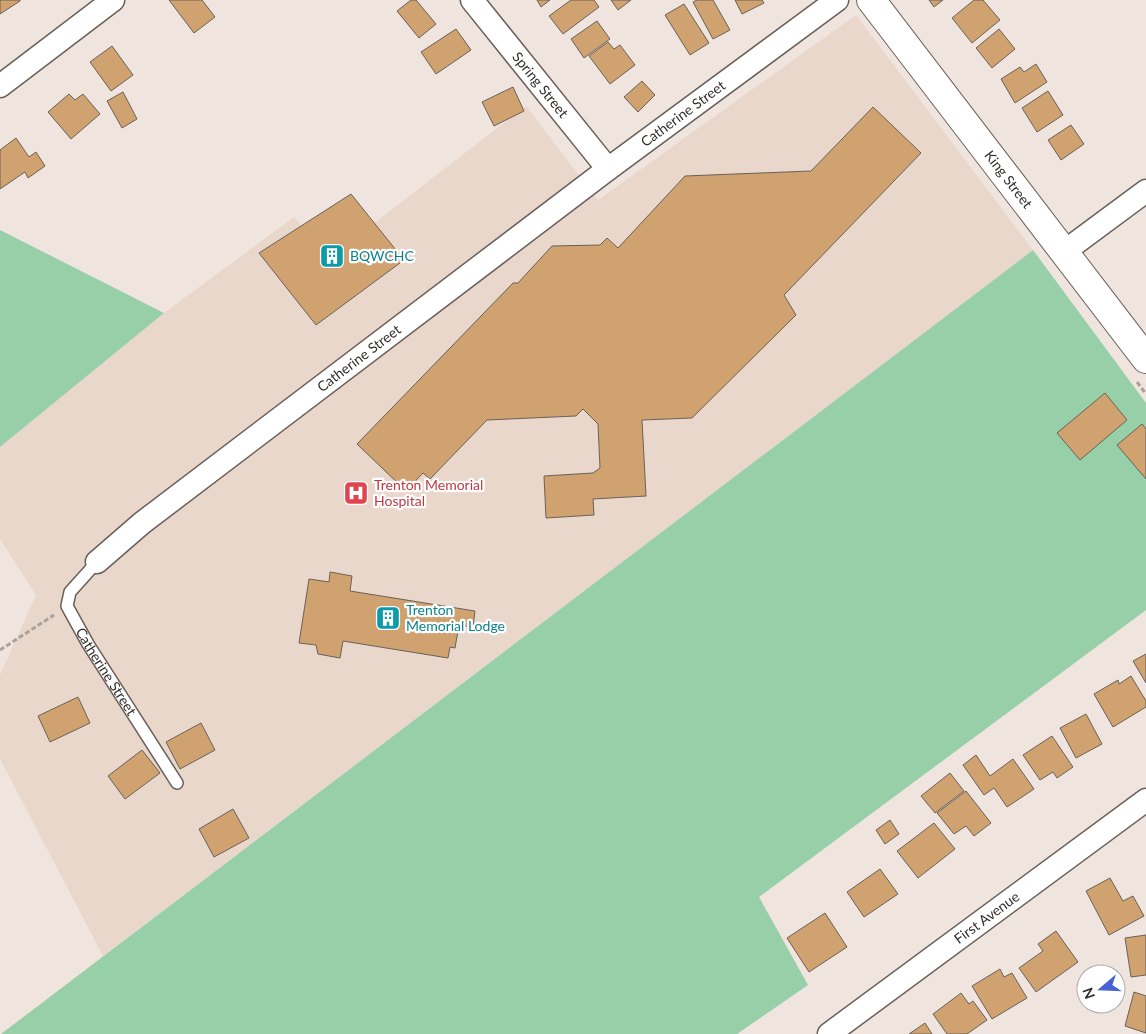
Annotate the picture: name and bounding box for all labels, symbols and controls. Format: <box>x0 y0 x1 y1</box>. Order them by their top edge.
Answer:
street label: Spring Street <box>509 48 572 121</box>
street label: Catherine Street <box>637 76 728 150</box>
street label: King Street <box>981 147 1036 211</box>
building icon: BQWCHC <box>319 243 345 269</box>
place label: BQWCHC <box>350 247 415 264</box>
street label: Catherine Street <box>313 321 404 395</box>
place label: Trenton Memorial Hospital <box>374 476 483 509</box>
hospital icon: Trenton Memorial Hospital <box>343 480 369 506</box>
place label: Trenton Memorial Lodge <box>406 601 505 634</box>
building icon: Trenton Memorial Lodge <box>375 605 401 631</box>
street label: Catherine Street <box>73 624 140 718</box>
street label: First Avenue <box>950 888 1022 947</box>
north arrow <box>1076 964 1126 1014</box>
text: N <box>1078 986 1098 1001</box>

